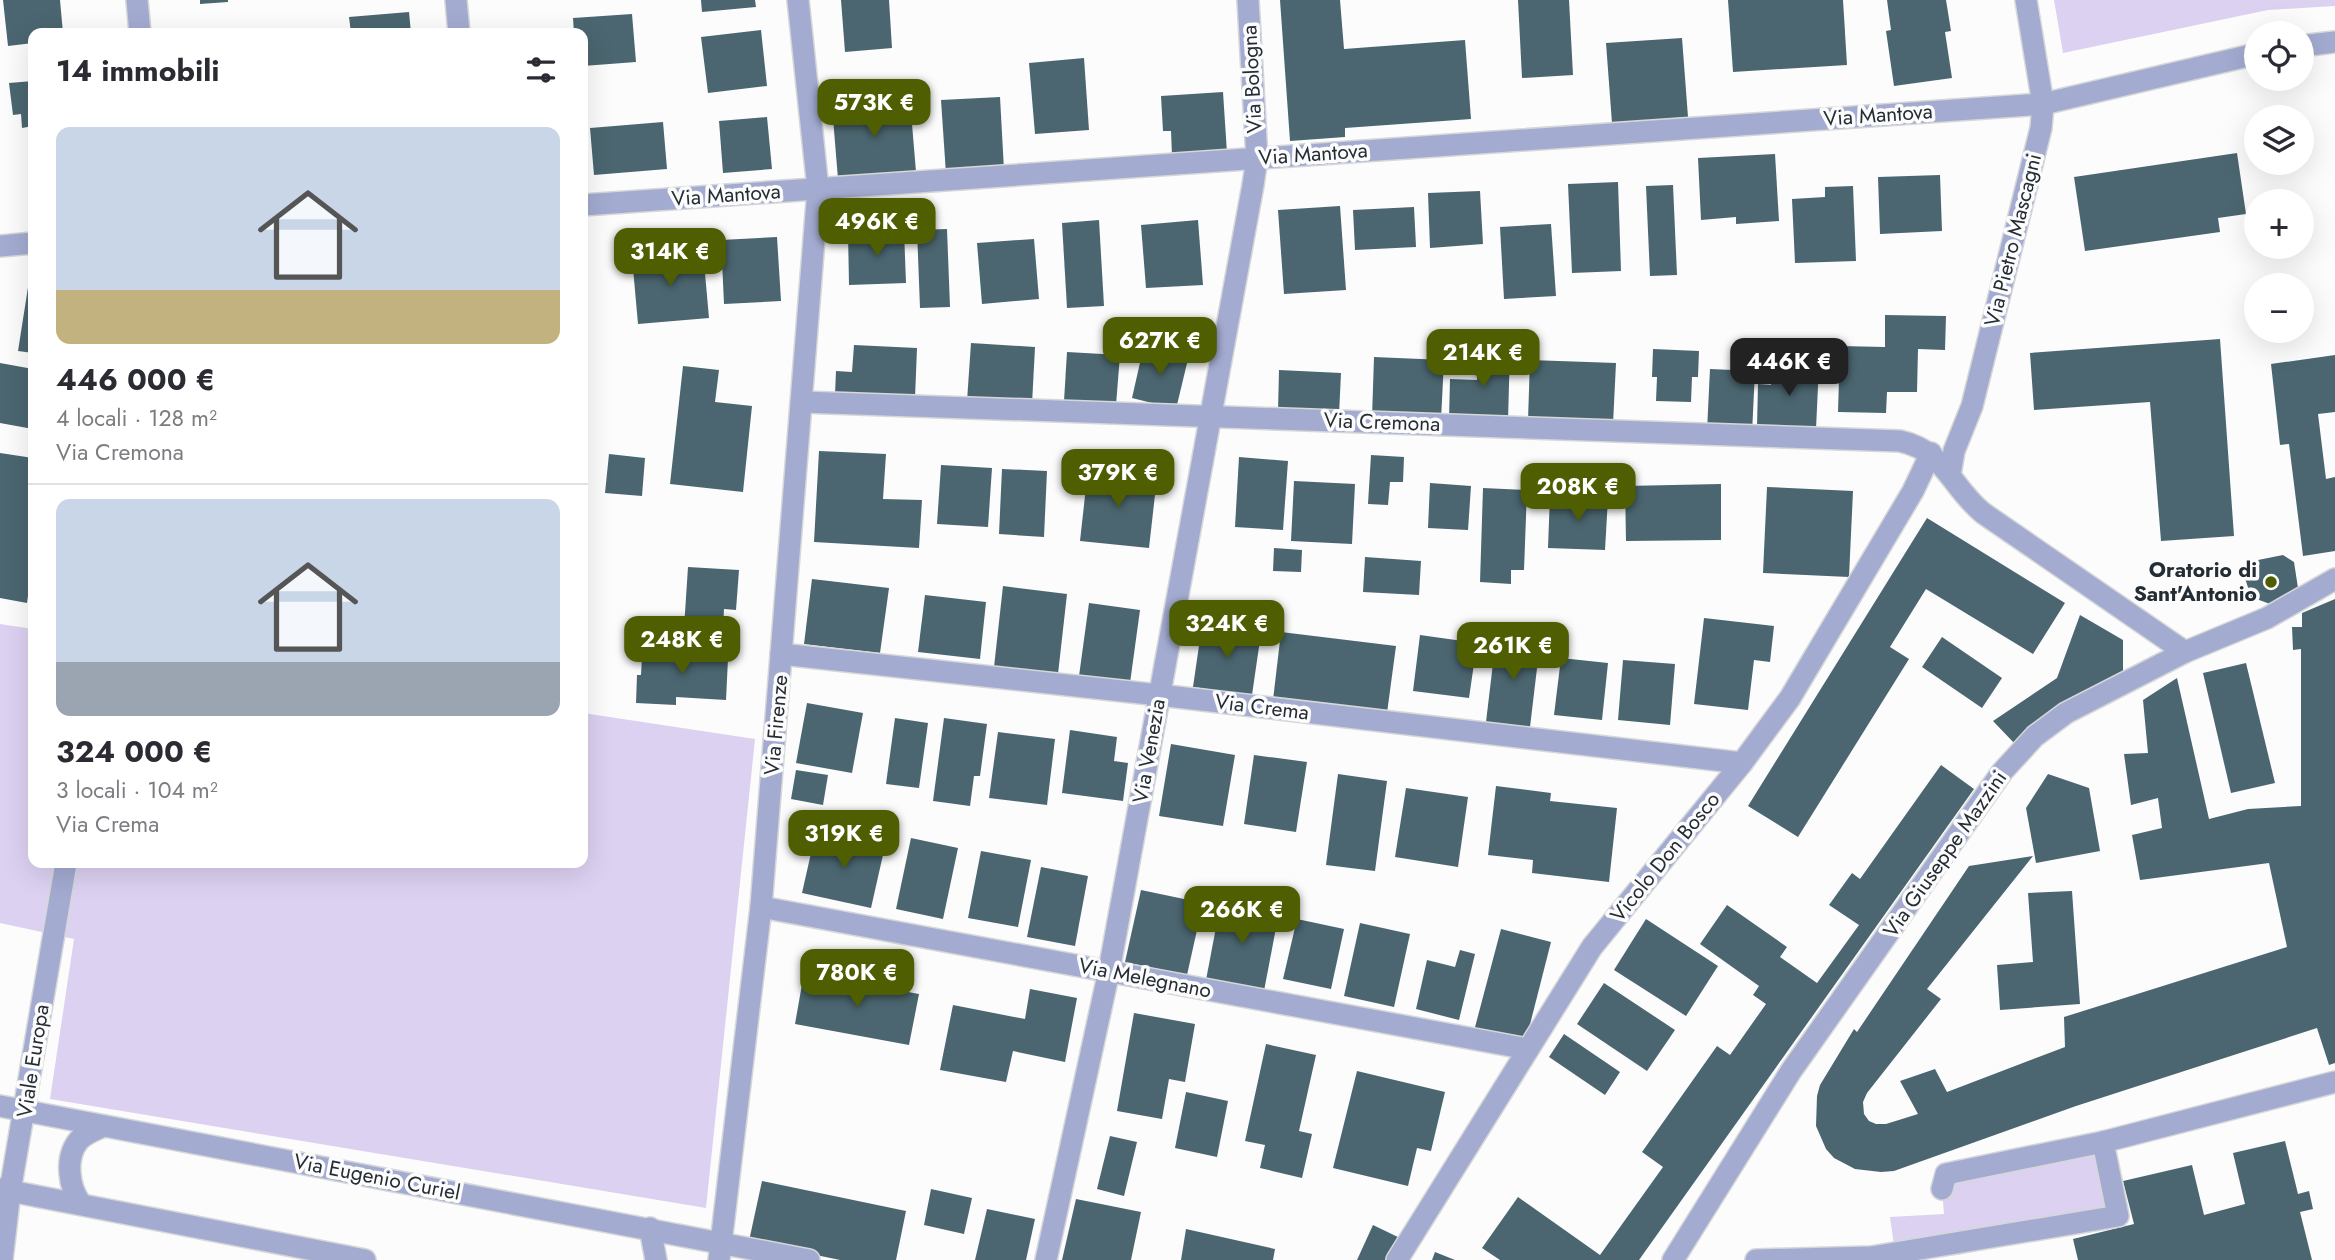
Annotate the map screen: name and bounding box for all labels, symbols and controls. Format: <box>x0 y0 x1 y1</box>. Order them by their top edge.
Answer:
map controls <box>2244 21 2314 343</box>
button: locate <box>2244 21 2314 91</box>
street label: Via Bologna <box>1234 24 1270 134</box>
text: 14 immobili <box>56 49 220 92</box>
icon: filters <box>522 51 560 89</box>
pin: 573K € <box>817 80 931 139</box>
text: 573K € <box>833 85 915 119</box>
street label: Via Mantova <box>1822 96 1934 134</box>
button: layers <box>2244 105 2314 175</box>
street label: Via Mantova <box>1257 135 1369 173</box>
street label: Via Pietro Mascagni <box>1977 150 2049 330</box>
icon: home <box>245 172 371 298</box>
street label: Via Mantova <box>670 176 782 214</box>
button: + <box>2244 189 2314 259</box>
pin: 496K € <box>820 198 934 258</box>
text: 496K € <box>835 204 919 238</box>
pin: 314K € <box>613 229 727 288</box>
text: 314K € <box>630 234 710 268</box>
button: − <box>2244 273 2314 343</box>
pin: 627K € <box>1103 318 1217 377</box>
text: 627K € <box>1119 323 1201 357</box>
pin: 214K € <box>1426 330 1540 389</box>
text: 214K € <box>1443 335 1523 369</box>
pin: 446K € <box>1732 338 1846 398</box>
text: 446K € <box>1746 344 1832 378</box>
text: 446 000 € <box>56 358 215 401</box>
text: 4 locali · 128 m² <box>56 401 217 435</box>
street label: Via Cremona <box>1323 405 1441 439</box>
text: Via Cremona <box>56 435 184 469</box>
pin: 379K € <box>1061 449 1175 509</box>
text: 379K € <box>1077 455 1159 489</box>
pin: 208K € <box>1521 463 1635 523</box>
text: 208K € <box>1537 469 1619 503</box>
icon: home <box>245 544 371 670</box>
place label: Oratorio di Sant'Antonio <box>2134 555 2257 609</box>
marker: Oratorio di Sant'Antonio <box>2263 574 2279 590</box>
pin: 324K € <box>1170 600 1284 660</box>
text: 324K € <box>1185 606 1269 640</box>
pin: 248K € <box>625 616 739 676</box>
text: 248K € <box>640 622 724 656</box>
pin: 261K € <box>1456 622 1570 682</box>
text: 261K € <box>1473 628 1553 662</box>
street label: Via Firenze <box>757 673 795 776</box>
street label: Via Crema <box>1213 686 1311 728</box>
street label: Via Venezia <box>1125 696 1173 806</box>
text: 324 000 € <box>56 730 212 773</box>
street label: Via Giuseppe Mazzini <box>1876 764 2014 944</box>
text: 3 locali · 104 m² <box>56 773 218 807</box>
street label: Vicolo Don Bosco <box>1603 786 1727 928</box>
text: Via Crema <box>56 807 159 841</box>
pin: 319K € <box>787 810 901 870</box>
text: 319K € <box>804 816 884 850</box>
pin: 266K € <box>1185 886 1299 946</box>
text: 266K € <box>1200 892 1284 926</box>
pin: 780K € <box>800 950 914 1009</box>
street label: Via Melegnano <box>1076 950 1214 1006</box>
text: 780K € <box>816 955 898 989</box>
street label: Viale Europa <box>9 1002 57 1120</box>
street label: Via Eugenio Curiel <box>291 1146 463 1208</box>

